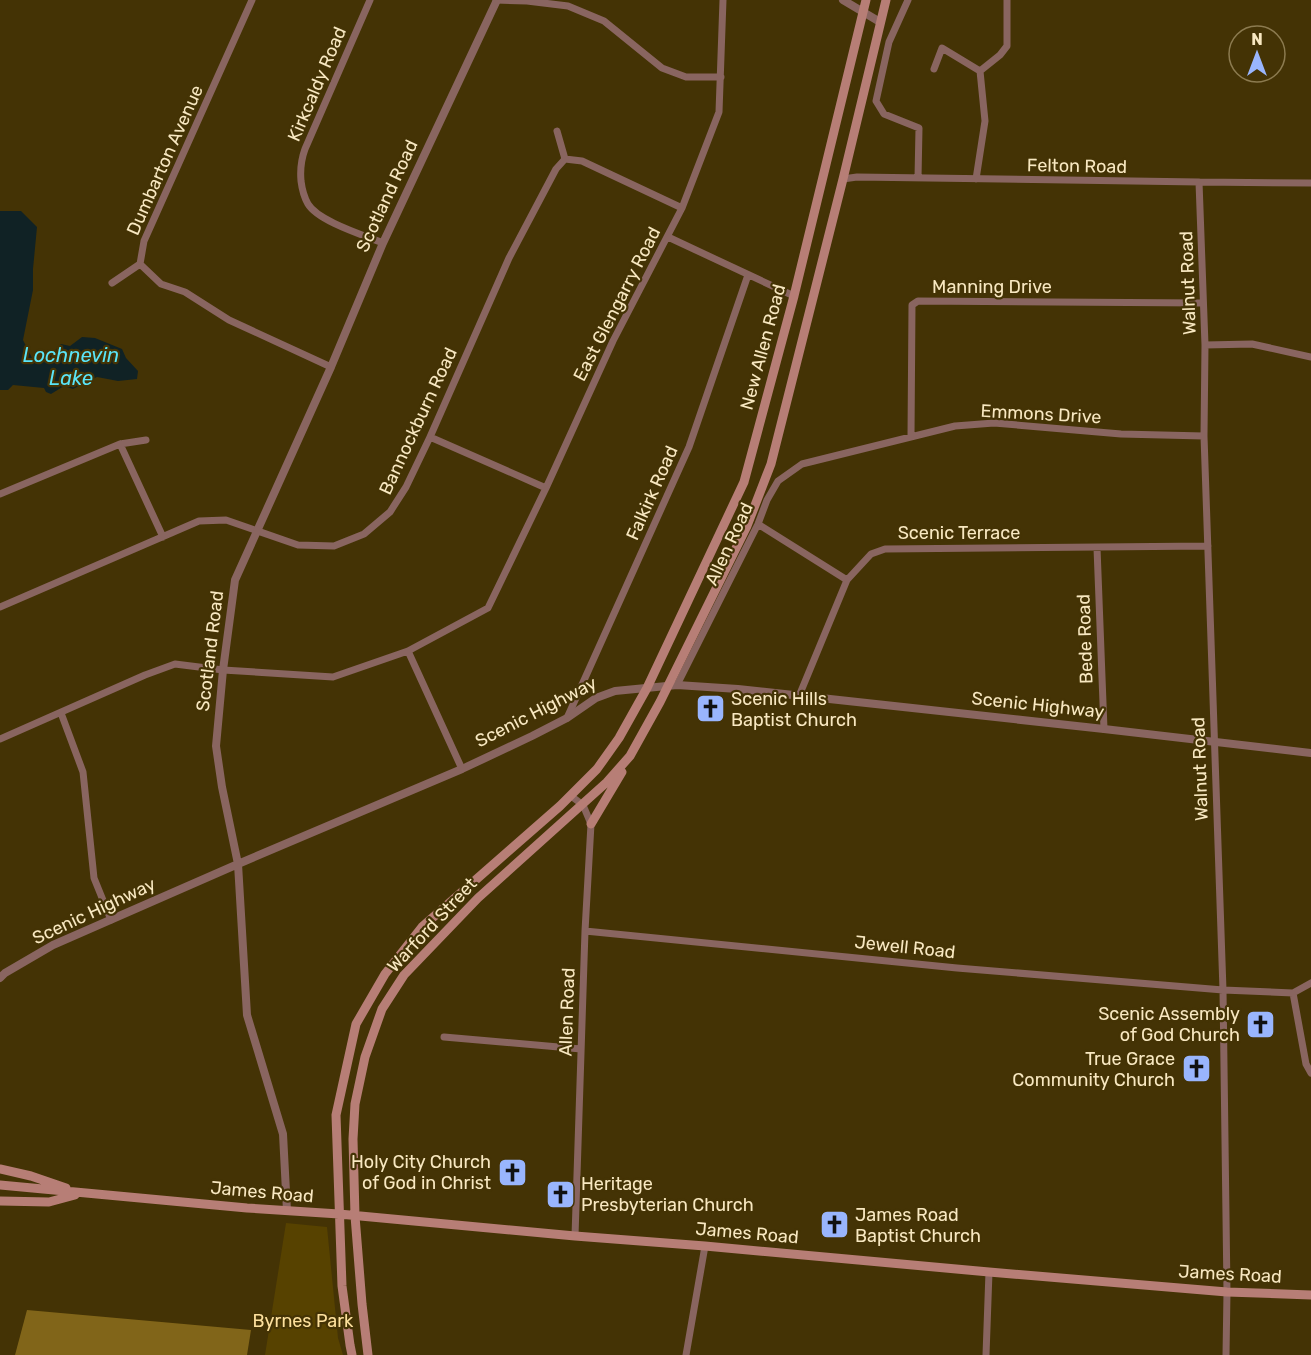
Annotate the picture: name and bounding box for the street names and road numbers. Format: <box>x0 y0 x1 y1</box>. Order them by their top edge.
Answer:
street label: Kirkcaldy Road <box>283 23 351 145</box>
street label: Dumbarton Avenue <box>122 82 208 238</box>
street label: Scotland Road <box>351 136 423 256</box>
street label: Felton Road <box>1027 154 1127 178</box>
street label: East Glengarry Road <box>569 223 665 385</box>
street label: Walnut Road <box>1175 231 1201 335</box>
street label: Manning Drive <box>932 276 1052 298</box>
street label: New Allen Road <box>736 282 790 412</box>
street label: Bannockburn Road <box>374 344 462 498</box>
street label: Emmons Drive <box>980 400 1102 428</box>
street label: Falkirk Road <box>621 442 683 544</box>
street label: Allen Road <box>700 499 758 589</box>
street label: Scenic Terrace <box>898 522 1020 544</box>
street label: Scotland Road <box>192 589 228 713</box>
street label: Bede Road <box>1072 594 1098 684</box>
street label: Scenic Highway <box>472 672 600 752</box>
street label: Scenic Highway <box>970 687 1106 723</box>
street label: Walnut Road <box>1187 717 1213 821</box>
street label: Scenic Highway <box>29 873 159 949</box>
street label: Warford Street <box>382 873 482 977</box>
street label: Jewell Road <box>853 931 957 963</box>
street label: Allen Road <box>554 967 580 1057</box>
street label: James Road <box>209 1177 315 1207</box>
street label: James Road <box>694 1218 800 1248</box>
street label: James Road <box>1178 1260 1282 1288</box>

